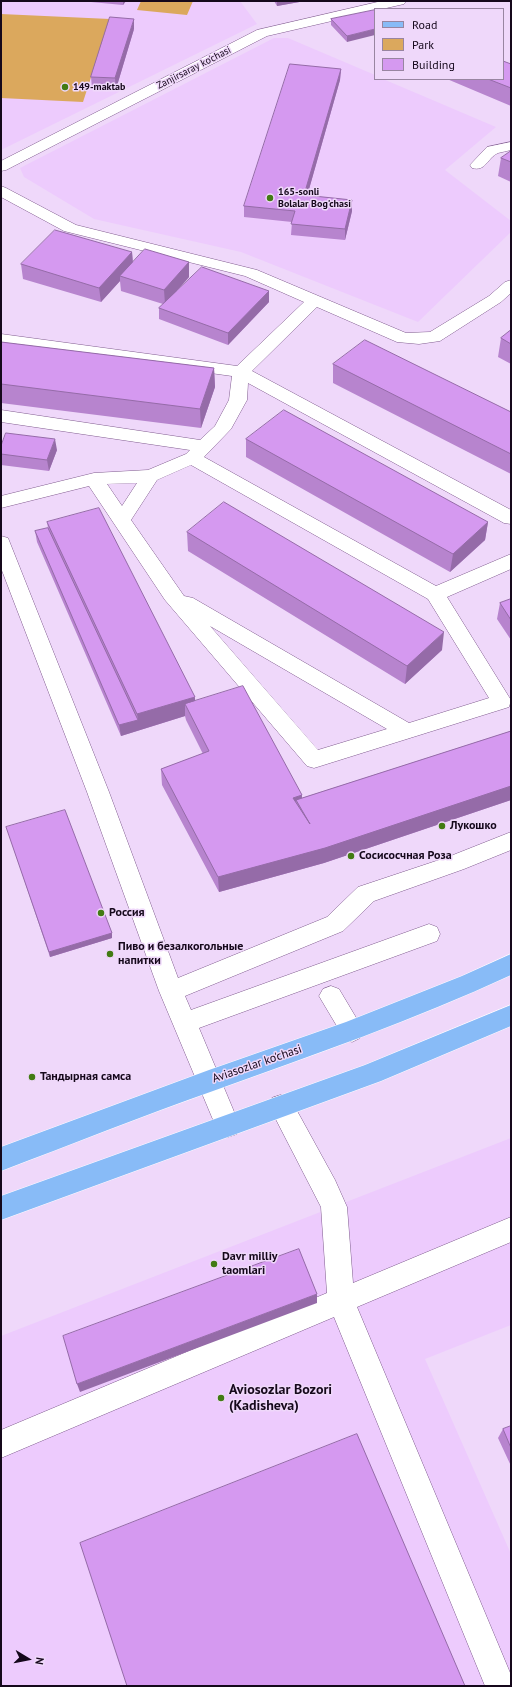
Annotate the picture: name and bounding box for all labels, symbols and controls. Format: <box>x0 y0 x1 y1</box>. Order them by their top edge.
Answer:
legend <box>374 8 504 80</box>
text: Road <box>412 17 437 32</box>
text: Park <box>412 37 434 52</box>
street label: Zanjirsaray ko'chasi <box>155 44 233 92</box>
text: Building <box>412 57 455 72</box>
place label: 149-maktab <box>73 81 125 93</box>
marker: 149-maktab <box>60 82 70 92</box>
place label: 165-sonli Bolalar Bog'chasi <box>278 186 351 210</box>
marker: 165-sonli Bolalar Bog'chasi <box>265 193 275 203</box>
place label: Лукошко <box>450 819 497 833</box>
marker: Лукошко <box>437 821 447 831</box>
place label: Сосисосчная Роза <box>359 849 452 863</box>
marker: Сосисосчная Роза <box>346 851 356 861</box>
place label: Россия <box>109 906 145 920</box>
marker: Россия <box>96 908 106 918</box>
place label: Пиво и безалкогольные напитки <box>118 940 243 968</box>
marker: Пиво и безалкогольные напитки <box>105 949 115 959</box>
street label: Aviasozlar ko'chasi <box>210 1042 304 1086</box>
place label: Тандырная самса <box>40 1070 131 1084</box>
marker: Тандырная самса <box>27 1072 37 1082</box>
place label: Davr milliy taomlari <box>222 1250 278 1278</box>
marker: Davr milliy taomlari <box>209 1259 219 1269</box>
place label: Aviosozlar Bozori (Kadisheva) <box>229 1382 332 1414</box>
marker: Aviosozlar Bozori (Kadisheva) <box>216 1393 226 1403</box>
north arrow <box>8 1639 48 1679</box>
text: N <box>32 1656 47 1666</box>

